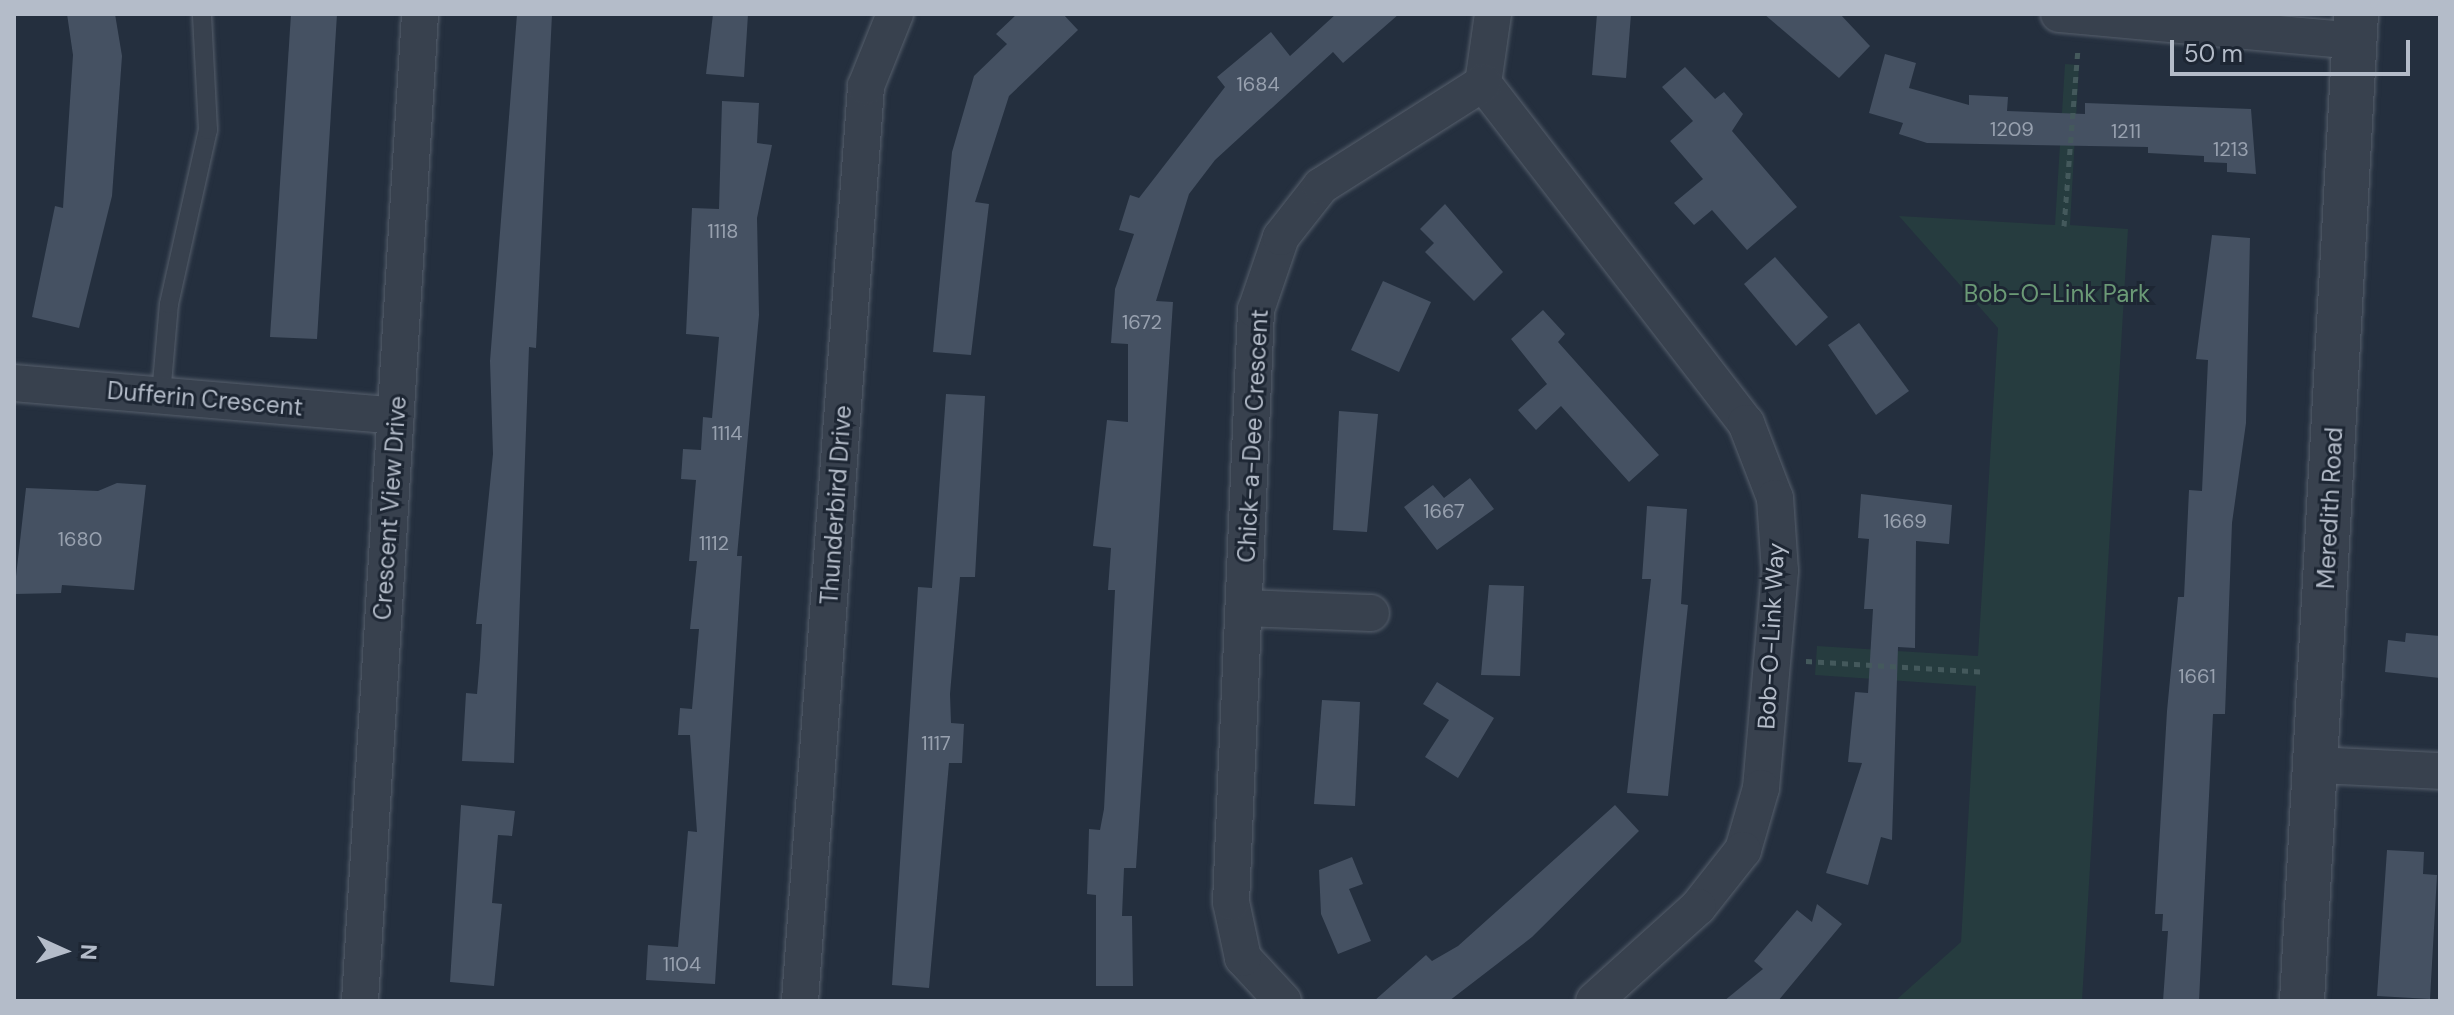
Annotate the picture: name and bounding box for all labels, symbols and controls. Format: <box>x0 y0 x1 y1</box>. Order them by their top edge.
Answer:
scale bar <box>2174 24 2414 74</box>
text: 50 m <box>2184 38 2243 69</box>
house number: 1684 <box>1236 72 1280 96</box>
house number: 1209 <box>1990 117 2034 141</box>
house number: 1211 <box>2111 119 2141 143</box>
house number: 1213 <box>2213 137 2249 161</box>
house number: 1118 <box>708 219 738 243</box>
park label: Bob-O-Link Park <box>1964 280 2150 308</box>
street label: Chick-a-Dee Crescent <box>1232 309 1274 563</box>
house number: 1672 <box>1122 310 1162 334</box>
street label: Dufferin Crescent <box>106 376 304 422</box>
street label: Crescent View Drive <box>368 395 412 621</box>
street label: Thunderbird Drive <box>815 404 857 606</box>
house number: 1114 <box>712 421 742 445</box>
street label: Meredith Road <box>2311 426 2349 590</box>
house number: 1667 <box>1423 499 1465 523</box>
house number: 1669 <box>1883 509 1927 533</box>
house number: 1680 <box>58 527 102 551</box>
house number: 1112 <box>699 531 729 555</box>
street label: Bob-O-Link Way <box>1752 542 1790 730</box>
house number: 1661 <box>2178 664 2216 688</box>
house number: 1117 <box>921 731 951 755</box>
north arrow <box>24 911 104 991</box>
text: N <box>74 944 103 961</box>
house number: 1104 <box>663 952 701 976</box>

